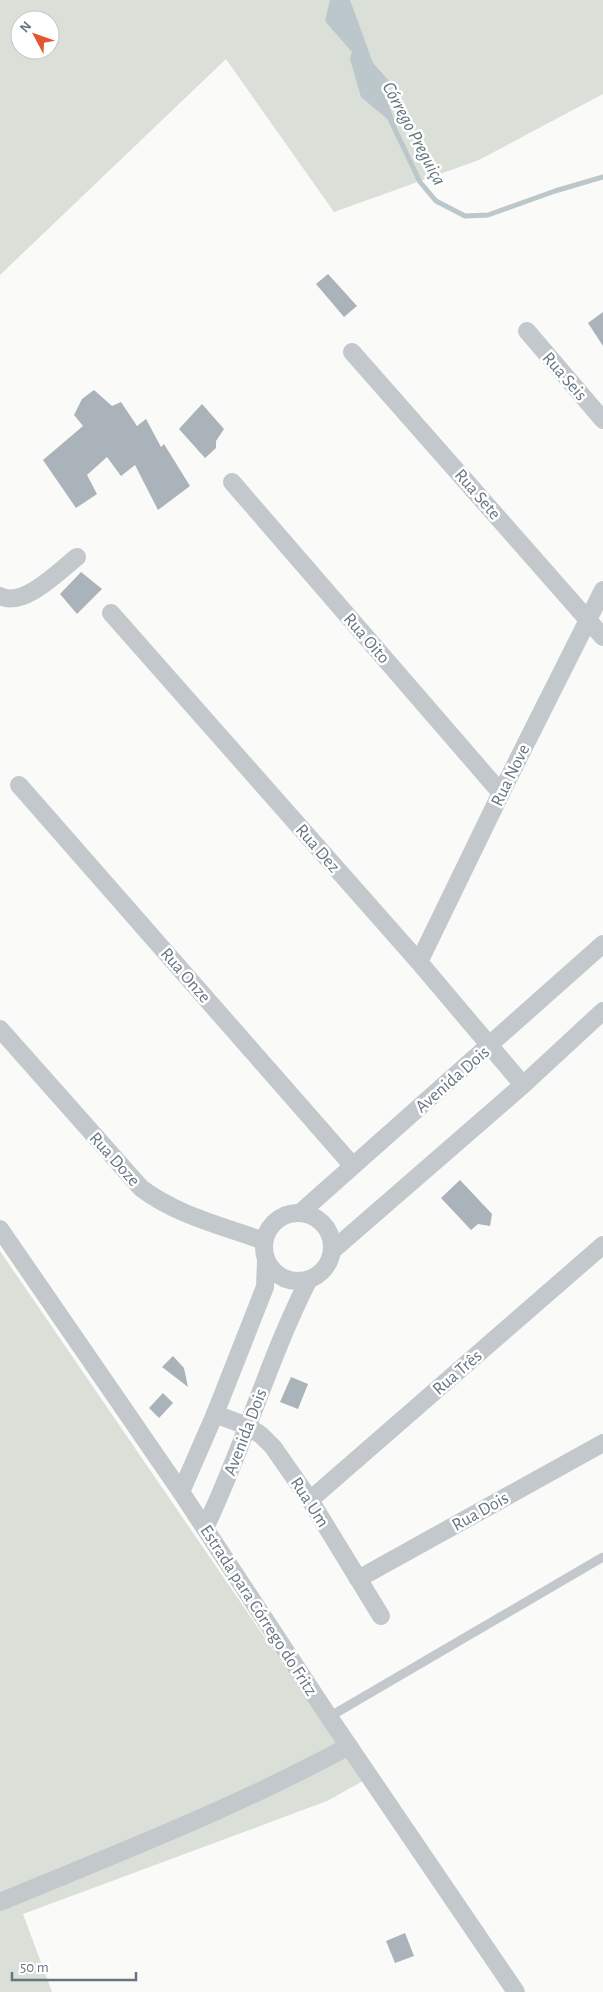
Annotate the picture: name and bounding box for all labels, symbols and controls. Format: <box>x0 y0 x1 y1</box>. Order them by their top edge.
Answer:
north arrow <box>10 10 60 60</box>
text: N <box>17 19 34 35</box>
water label: Córrego Preguiça <box>379 79 449 189</box>
street label: Rua Seis <box>539 349 590 404</box>
street label: Rua Sete <box>451 466 504 523</box>
street label: Rua Oito <box>340 610 393 667</box>
street label: Rua Nove <box>488 742 534 809</box>
street label: Rua Dez <box>292 821 343 876</box>
street label: Rua Onze <box>157 945 214 1007</box>
street label: Avenida Dois <box>412 1043 493 1117</box>
street label: Rua Doze <box>86 1129 143 1190</box>
street label: Rua Três <box>430 1347 486 1399</box>
street label: Avenida Dois <box>221 1386 271 1478</box>
street label: Rua Um <box>287 1474 332 1531</box>
street label: Rua Dois <box>449 1489 512 1535</box>
street label: Estrada para Córrego do Fritz <box>196 1522 320 1699</box>
scale bar <box>12 1950 136 1982</box>
text: 50 m <box>20 1960 49 1975</box>

